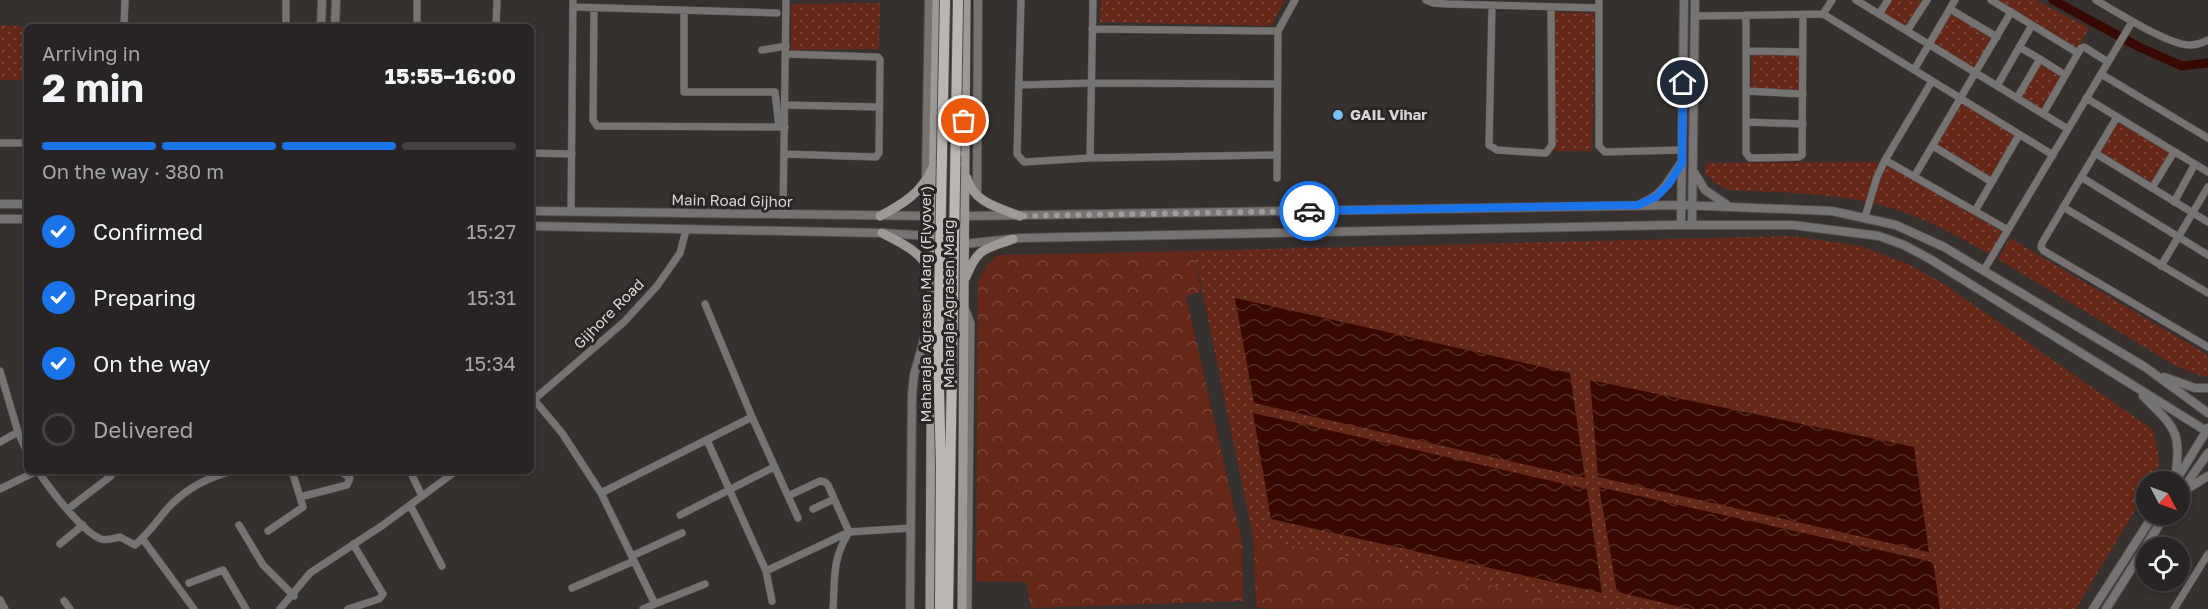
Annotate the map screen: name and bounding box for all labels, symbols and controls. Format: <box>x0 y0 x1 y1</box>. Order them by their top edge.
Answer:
text: Arriving in <box>42 41 140 65</box>
pin <box>1657 57 1708 108</box>
text: 15:55–16:00 <box>385 62 516 89</box>
text: 2 min <box>42 64 144 111</box>
icon: home <box>1666 66 1699 99</box>
pin <box>938 95 989 146</box>
icon: bag <box>947 104 980 137</box>
place label: GAIL Vihar <box>1350 105 1427 123</box>
marker: GAIL Vihar <box>1331 108 1345 122</box>
text: On the way · 380 m <box>42 159 224 183</box>
courier <box>1279 181 1339 241</box>
street label: Maharaja Agrasen Marg (Flyover) <box>916 186 934 422</box>
street label: Main Road Gijhor <box>671 190 793 210</box>
icon: car <box>1293 195 1326 228</box>
icon: check <box>42 215 75 248</box>
text: Confirmed <box>93 218 203 245</box>
text: 15:27 <box>467 219 516 243</box>
street label: Maharaja Agrasen Marg <box>939 220 957 388</box>
street label: Gijhore Road <box>569 274 647 352</box>
icon: check <box>42 281 75 314</box>
text: Preparing <box>93 284 196 311</box>
text: 15:31 <box>467 285 516 309</box>
icon: check <box>42 347 75 380</box>
text: On the way <box>93 350 211 377</box>
text: 15:34 <box>465 351 516 375</box>
text: Delivered <box>93 416 193 443</box>
north arrow <box>2136 471 2190 525</box>
map controls <box>2136 471 2190 591</box>
button: locate <box>2136 537 2190 591</box>

